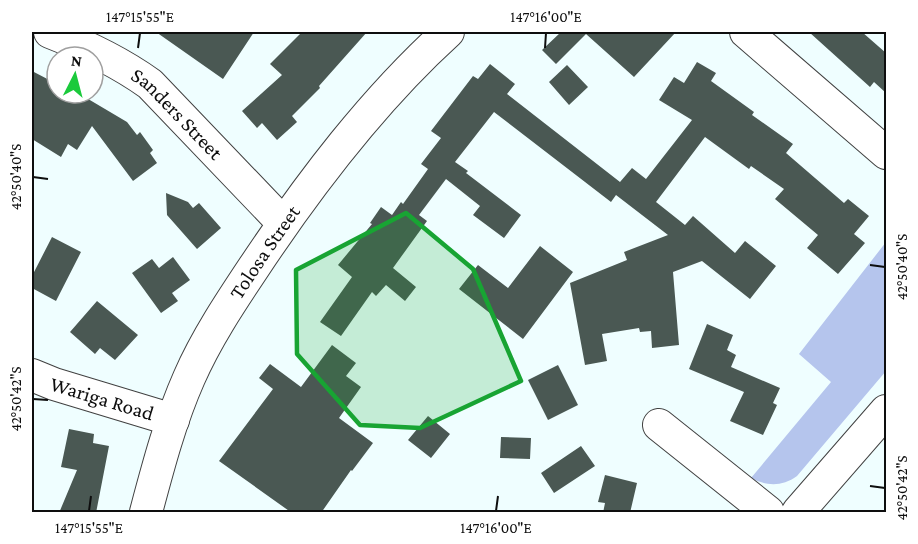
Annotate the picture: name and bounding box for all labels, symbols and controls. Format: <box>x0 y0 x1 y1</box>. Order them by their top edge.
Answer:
text: 147°15'55"E <box>106 9 174 25</box>
text: 147°16'00"E <box>510 9 582 25</box>
north arrow <box>45 45 105 105</box>
text: N <box>70 52 83 70</box>
street label: Sanders Street <box>127 63 228 165</box>
text: 42°50'40"S <box>8 144 24 210</box>
street label: Tolosa Street <box>224 200 306 303</box>
text: 42°50'40"S <box>894 234 910 300</box>
text: 42°50'42"S <box>8 366 24 432</box>
street label: Wariga Road <box>47 372 157 426</box>
text: 42°50'42"S <box>894 455 910 521</box>
text: 147°15'55"E <box>55 520 123 536</box>
text: 147°16'00"E <box>460 520 532 536</box>

